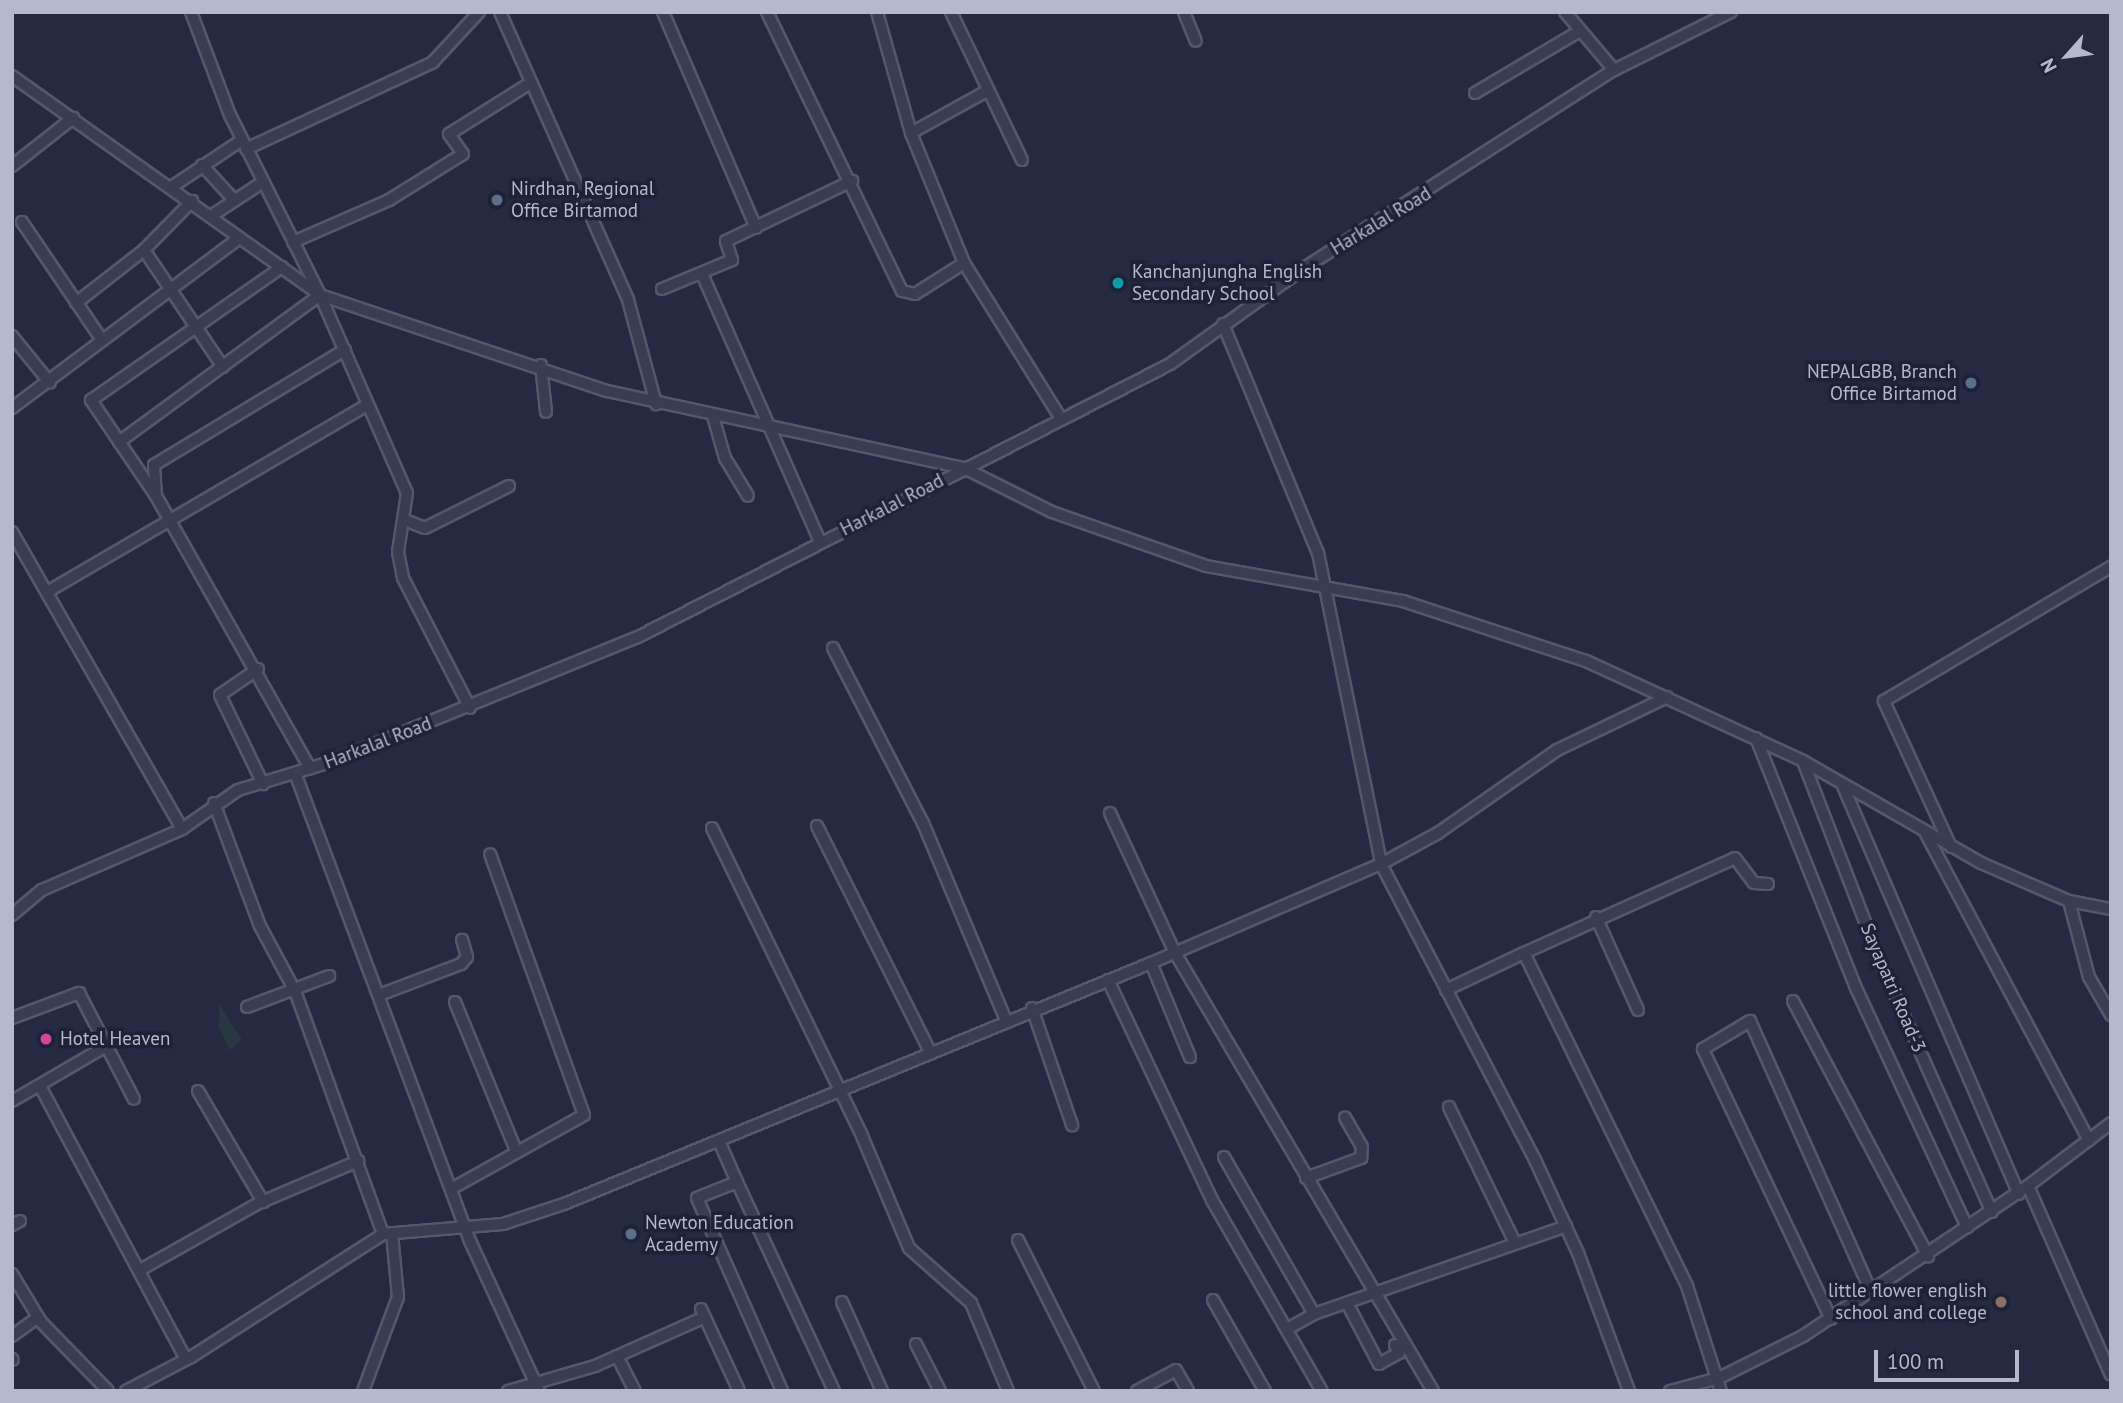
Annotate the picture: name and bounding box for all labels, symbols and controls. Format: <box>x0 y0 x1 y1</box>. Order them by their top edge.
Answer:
north arrow <box>2032 21 2102 91</box>
text: N <box>2035 55 2062 77</box>
place label: Nirdhan, Regional Office Birtamod <box>511 178 656 222</box>
street label: Harkalal Road <box>1327 182 1435 260</box>
marker: Nirdhan, Regional Office Birtamod <box>489 192 505 208</box>
place label: Kanchanjungha English Secondary School <box>1132 261 1322 305</box>
marker: Kanchanjungha English Secondary School <box>1110 275 1126 291</box>
place label: NEPALGBB, Branch Office Birtamod <box>1805 361 1957 405</box>
marker: NEPALGBB, Branch Office Birtamod <box>1963 375 1979 391</box>
street label: Harkalal Road <box>836 469 948 541</box>
street label: Harkalal Road <box>321 712 435 774</box>
street label: Sayapatri Road-3 <box>1856 920 1930 1056</box>
place label: Hotel Heaven <box>60 1028 170 1050</box>
marker: Hotel Heaven <box>38 1031 54 1047</box>
place label: Newton Education Academy <box>645 1212 794 1256</box>
marker: Newton Education Academy <box>623 1226 639 1242</box>
place label: little flower english school and college <box>1828 1280 1987 1324</box>
marker: little flower english school and college <box>1993 1294 2009 1310</box>
scale bar <box>1878 1336 2023 1380</box>
text: 100 m <box>1887 1348 1944 1375</box>

